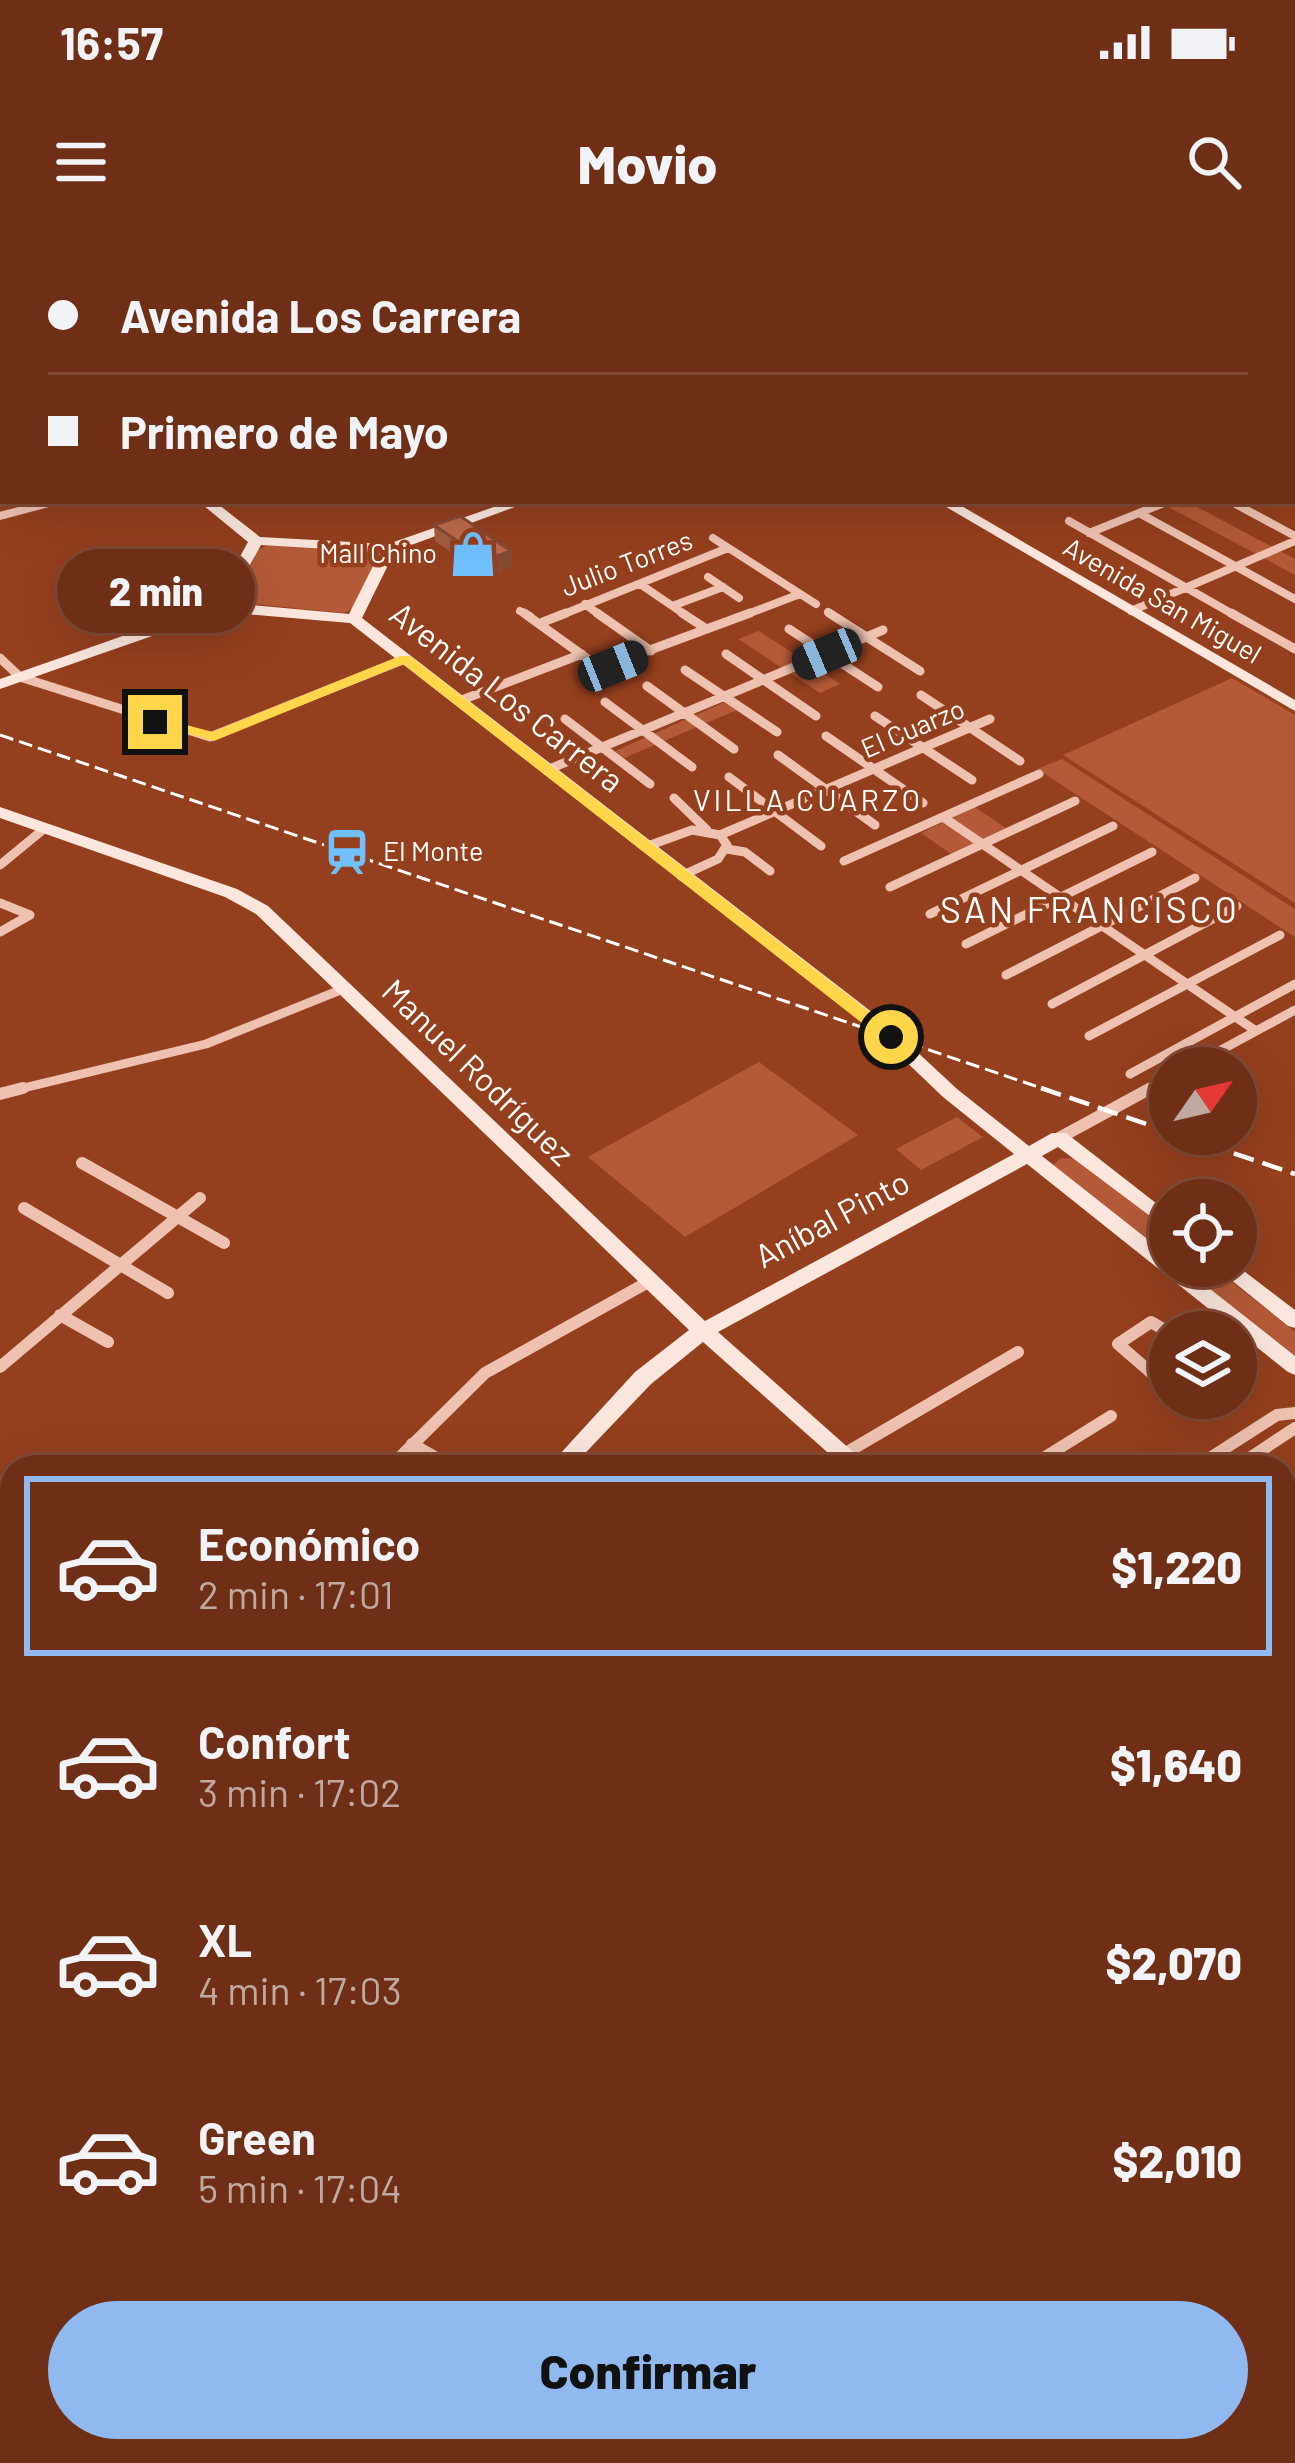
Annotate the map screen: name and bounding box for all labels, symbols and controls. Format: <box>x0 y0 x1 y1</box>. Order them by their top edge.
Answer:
text: 16:57 <box>60 15 163 69</box>
icon: menu <box>48 129 114 195</box>
icon: search <box>1181 129 1247 195</box>
text: Movio <box>578 130 717 195</box>
text: Avenida Los Carrera <box>120 288 521 342</box>
text: Primero de Mayo <box>120 404 449 458</box>
street label: Julio Torres <box>556 522 696 602</box>
shop icon: Mall Chino <box>448 529 498 579</box>
street label: Avenida San Miguel <box>1058 530 1268 669</box>
place label: Mall Chino <box>319 536 437 568</box>
callout: 2 min <box>56 548 254 632</box>
text: 2 min <box>109 567 203 614</box>
street label: Avenida Los Carrera <box>383 593 632 800</box>
car <box>787 623 867 685</box>
car <box>573 636 653 696</box>
street label: El Cuarzo <box>856 691 969 763</box>
route end <box>128 695 182 749</box>
district label: VILLA CUARZO <box>693 781 923 817</box>
station icon: El Monte <box>322 827 372 877</box>
place label: El Monte <box>383 834 483 866</box>
district label: SAN FRANCISCO <box>940 887 1240 930</box>
street label: Manuel Rodríguez <box>375 970 583 1173</box>
route start <box>864 1010 918 1064</box>
north arrow <box>1149 1047 1257 1155</box>
map controls <box>1149 1047 1257 1419</box>
street label: Aníbal Pinto <box>747 1161 916 1275</box>
button: locate <box>1149 1179 1257 1287</box>
button: layers <box>1149 1311 1257 1419</box>
icon: car <box>54 1512 162 1620</box>
text: Económico <box>198 1516 420 1570</box>
text: $1,220 <box>1111 1539 1242 1593</box>
text: 2 min · 17:01 <box>198 1570 394 1617</box>
icon: car <box>54 1710 162 1818</box>
text: Confort <box>198 1714 351 1768</box>
text: $1,640 <box>1110 1737 1242 1791</box>
text: 3 min · 17:02 <box>198 1768 401 1815</box>
icon: car <box>54 1908 162 2016</box>
text: XL <box>198 1912 252 1966</box>
text: $2,070 <box>1106 1935 1242 1989</box>
text: 4 min · 17:03 <box>198 1966 402 2013</box>
icon: car <box>54 2106 162 2214</box>
text: Green <box>198 2110 316 2164</box>
text: $2,010 <box>1112 2133 1242 2187</box>
text: 5 min · 17:04 <box>198 2164 402 2211</box>
button: Confirmar <box>48 2301 1248 2439</box>

